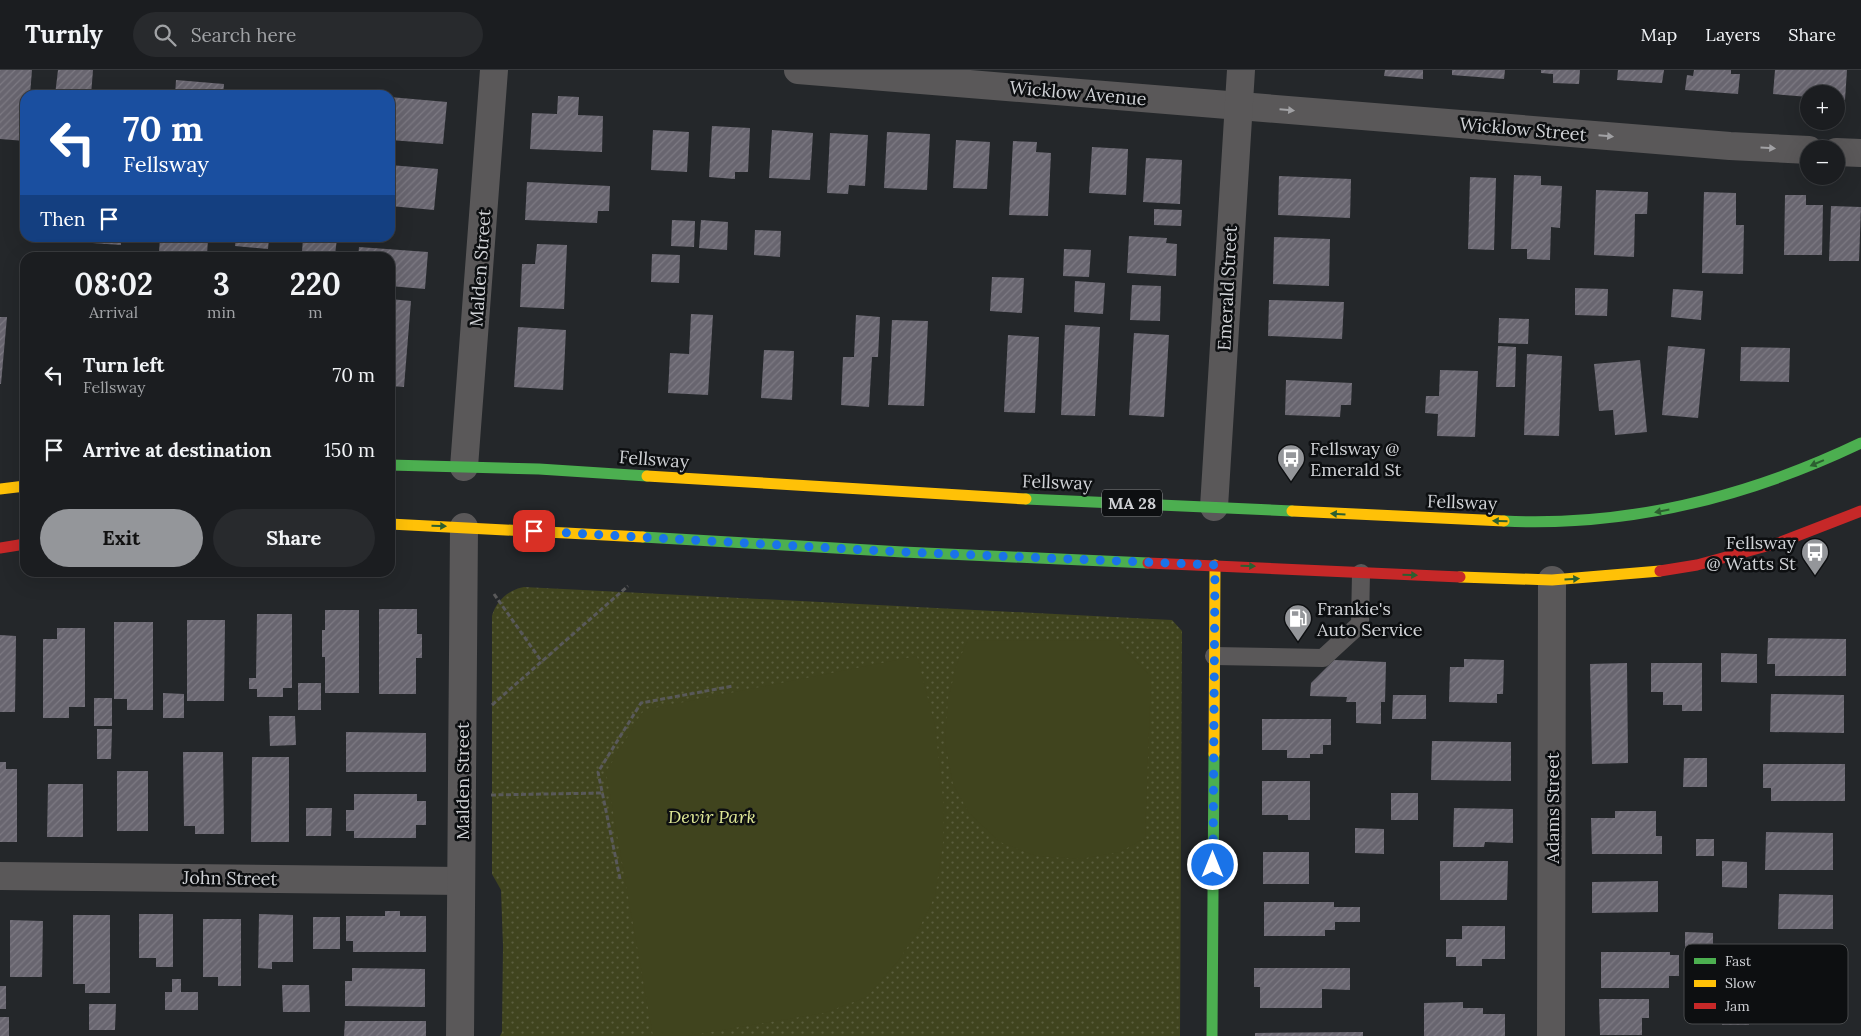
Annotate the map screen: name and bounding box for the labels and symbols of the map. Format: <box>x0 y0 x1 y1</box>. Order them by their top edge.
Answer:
street label: Wicklow Avenue <box>1009 76 1148 110</box>
one-way arrow <box>1279 106 1295 114</box>
street label: Wicklow Street <box>1459 112 1587 146</box>
one-way arrow <box>1598 132 1614 140</box>
one-way arrow <box>1760 144 1776 152</box>
street label: Malden Street <box>464 208 496 328</box>
street label: Emerald Street <box>1212 225 1242 351</box>
place label: Fellsway @ Emerald St <box>1310 437 1402 481</box>
bus stop icon: Fellsway @ Emerald St <box>1276 443 1306 482</box>
street label: Fellsway <box>618 445 690 473</box>
one-way arrow <box>1810 460 1824 468</box>
street label: Fellsway <box>1021 469 1093 495</box>
road number: MA 28 <box>1102 489 1162 516</box>
street label: Fellsway <box>1426 489 1498 515</box>
one-way arrow <box>1654 507 1669 515</box>
pin <box>513 510 555 552</box>
one-way arrow <box>1330 510 1346 518</box>
one-way arrow <box>1492 517 1508 525</box>
one-way arrow <box>431 522 447 530</box>
place label: Fellsway @ Watts St <box>1706 531 1796 575</box>
bus stop icon: Fellsway @ Watts St <box>1800 537 1830 576</box>
one-way arrow <box>1240 563 1256 571</box>
one-way arrow <box>1402 571 1418 579</box>
one-way arrow <box>1565 575 1581 583</box>
place label: Frankie's Auto Service <box>1316 597 1423 641</box>
fuel station icon: Frankie's Auto Service <box>1283 603 1313 642</box>
street label: Malden Street <box>451 722 474 840</box>
street label: Adams Street <box>1541 752 1564 865</box>
park label: Devir Park <box>668 805 756 828</box>
position arrow <box>1186 838 1238 890</box>
street label: John Street <box>181 866 278 890</box>
legend <box>1684 944 1848 1024</box>
text: Fast <box>1725 952 1752 970</box>
text: Slow <box>1725 974 1757 992</box>
text: Jam <box>1724 997 1750 1015</box>

